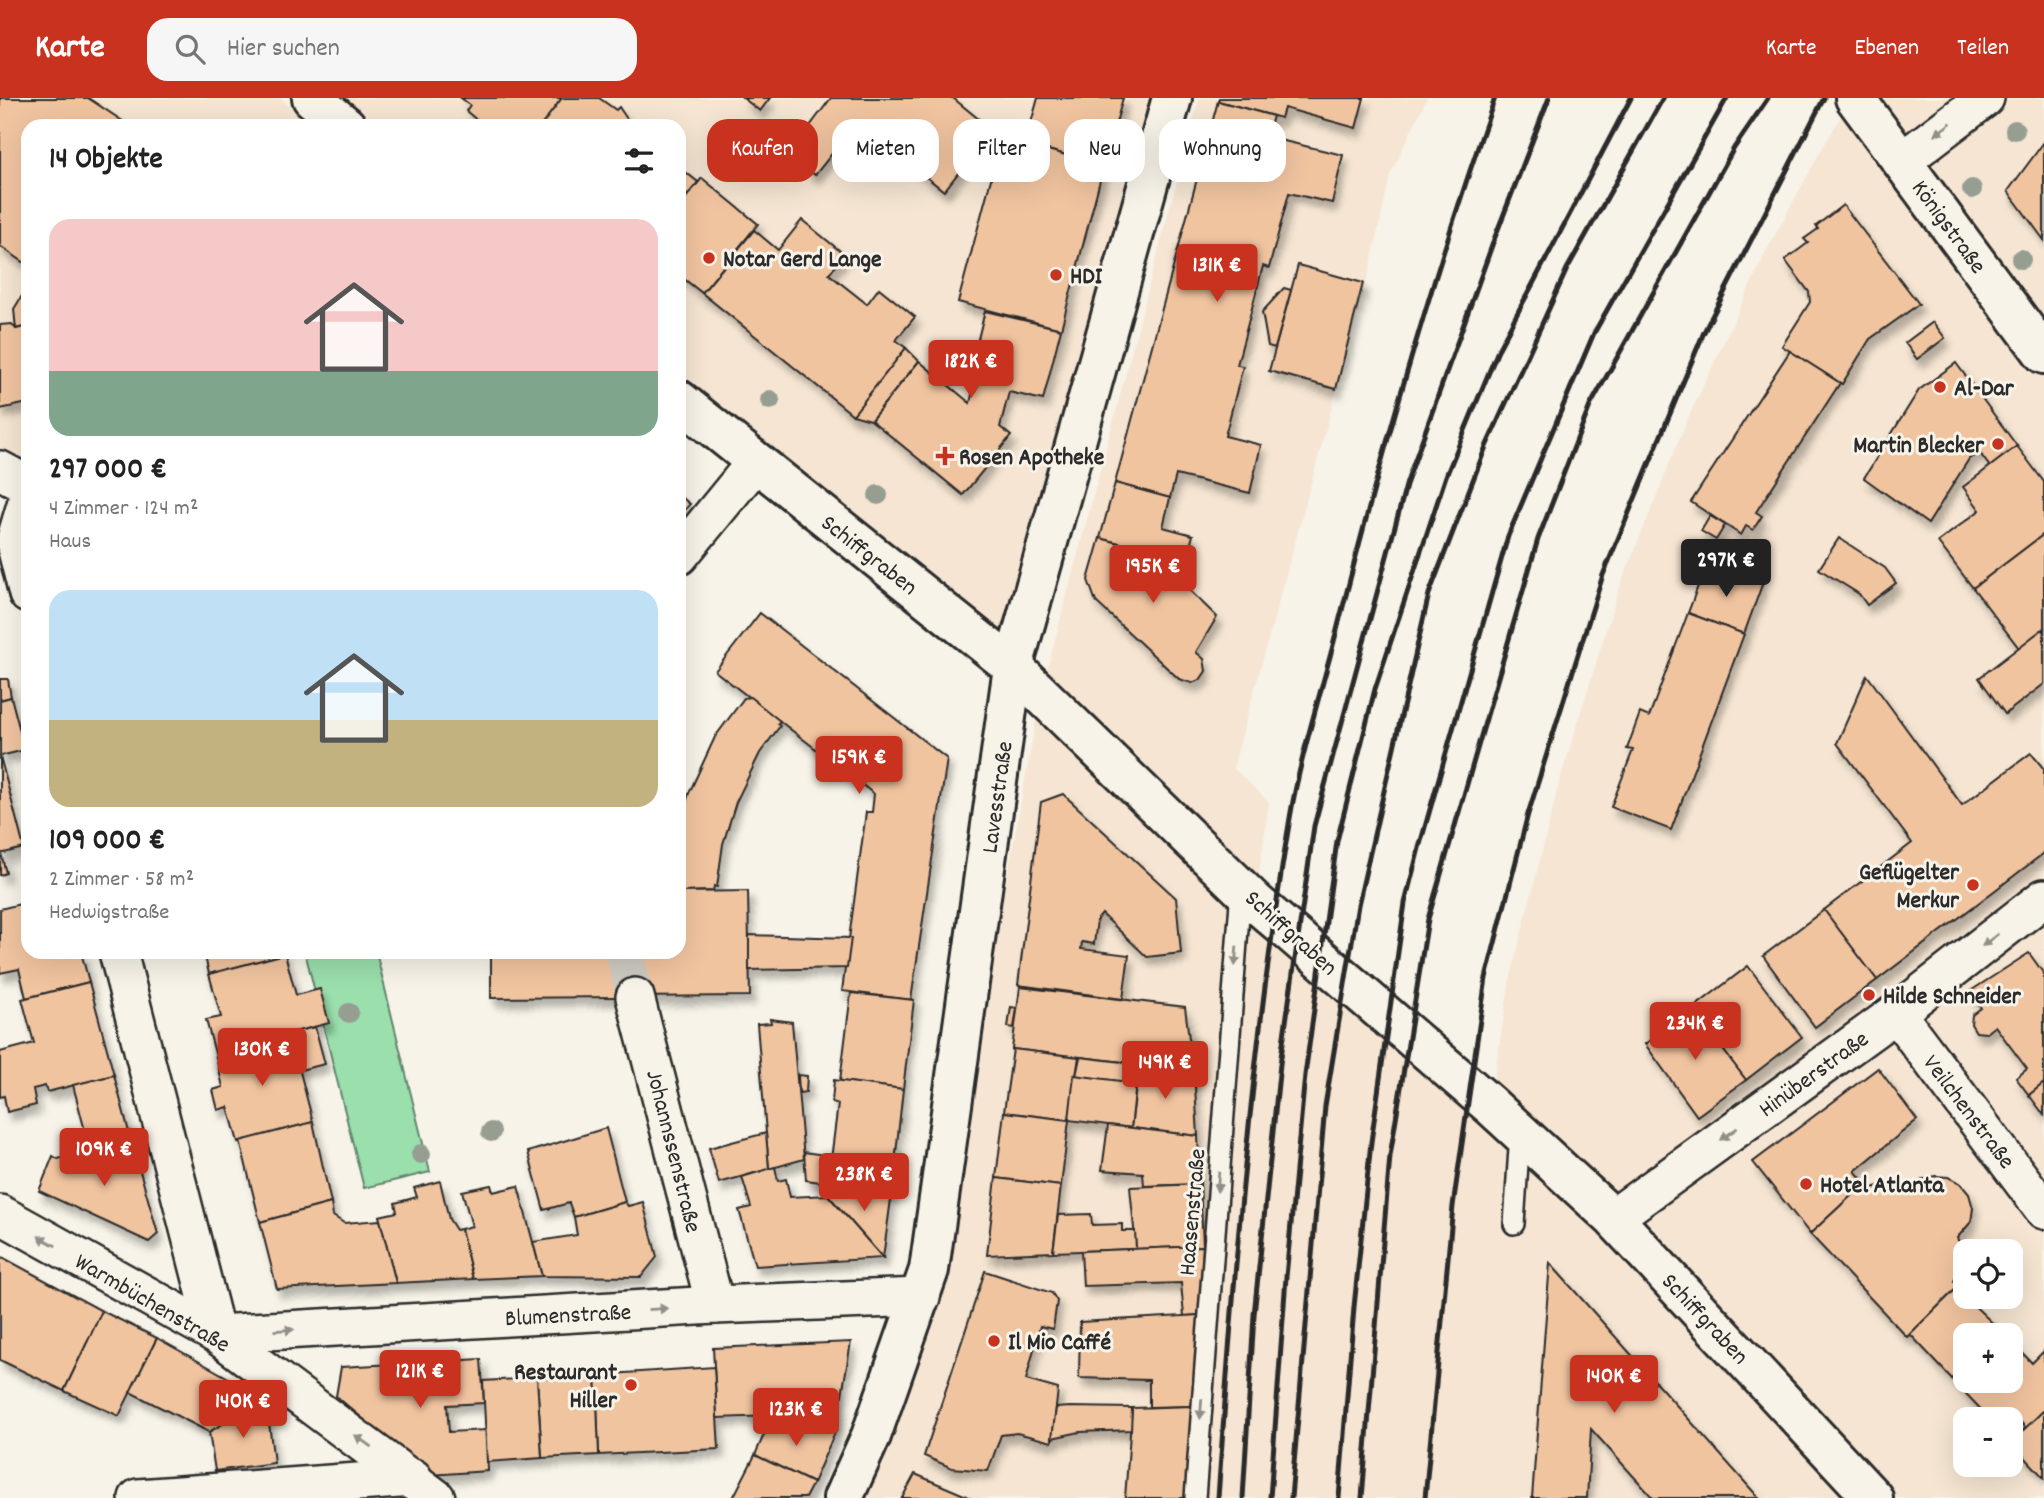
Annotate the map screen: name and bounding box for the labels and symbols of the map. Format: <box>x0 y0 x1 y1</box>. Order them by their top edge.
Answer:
one-way arrow <box>1935 122 1953 137</box>
street label: Königstraße <box>1902 174 1993 282</box>
place label: Notar Gerd Lange <box>723 244 882 278</box>
pin: 131K € <box>1160 244 1274 304</box>
marker: Notar Gerd Lange <box>701 250 717 266</box>
place label: HDI <box>1070 261 1103 295</box>
marker: HDI <box>1048 267 1064 283</box>
pin: 182K € <box>914 341 1028 400</box>
place label: Al-Dar <box>1954 373 2015 407</box>
marker: Al-Dar <box>1932 379 1948 395</box>
place label: Martin Blecker <box>1853 430 1985 464</box>
marker: Martin Blecker <box>1990 436 2006 452</box>
place label: Rosen Apotheke <box>959 442 1105 476</box>
marker: Rosen Apotheke <box>937 448 953 464</box>
street label: Schiffgraben <box>813 508 924 605</box>
pin: 297K € <box>1669 540 1783 599</box>
pin: 195K € <box>1096 546 1210 605</box>
pin: 159K € <box>802 736 916 796</box>
street label: Lavesstraße <box>974 739 1024 856</box>
place label: Geflügelter Merkur <box>1859 857 1960 919</box>
marker: Geflügelter Merkur <box>1965 877 1981 893</box>
street label: Schiffgraben <box>1236 883 1344 985</box>
one-way arrow <box>1981 932 1999 946</box>
one-way arrow <box>1230 945 1241 967</box>
place label: Hilde Schneider <box>1883 981 2022 1015</box>
marker: Hilde Schneider <box>1861 987 1877 1003</box>
pin: 234K € <box>1638 1002 1752 1062</box>
street label: Hinüberstraße <box>1753 1024 1877 1127</box>
pin: 130K € <box>205 1028 319 1088</box>
pin: 149K € <box>1108 1042 1222 1101</box>
street label: Veilchenstraße <box>1913 1048 2022 1177</box>
street label: Johannssenstraße <box>635 1067 709 1237</box>
one-way arrow <box>1720 1127 1738 1141</box>
pin: 109K € <box>47 1128 161 1188</box>
street label: Haasenstraße <box>1171 1147 1216 1277</box>
pin: 238K € <box>807 1154 921 1213</box>
place label: Hotel Atlanta <box>1820 1170 1944 1204</box>
one-way arrow <box>1212 1172 1223 1194</box>
marker: Hotel Atlanta <box>1798 1176 1814 1192</box>
one-way arrow <box>38 1235 57 1247</box>
street label: Warmbüchenstraße <box>67 1246 236 1363</box>
street label: Schiffgraben <box>1652 1267 1755 1374</box>
street label: Blumenstraße <box>504 1297 632 1337</box>
one-way arrow <box>647 1303 669 1314</box>
one-way arrow <box>273 1325 295 1336</box>
place label: Il Mio Caffé <box>1008 1327 1111 1361</box>
marker: Il Mio Caffé <box>986 1333 1002 1349</box>
pin: 121K € <box>363 1350 477 1410</box>
pin: 140K € <box>1557 1356 1671 1415</box>
place label: Restaurant Hiller <box>514 1357 618 1419</box>
marker: Restaurant Hiller <box>623 1377 639 1393</box>
pin: 140K € <box>186 1380 300 1440</box>
pin: 123K € <box>739 1388 853 1448</box>
one-way arrow <box>1195 1398 1206 1420</box>
one-way arrow <box>354 1434 372 1449</box>

